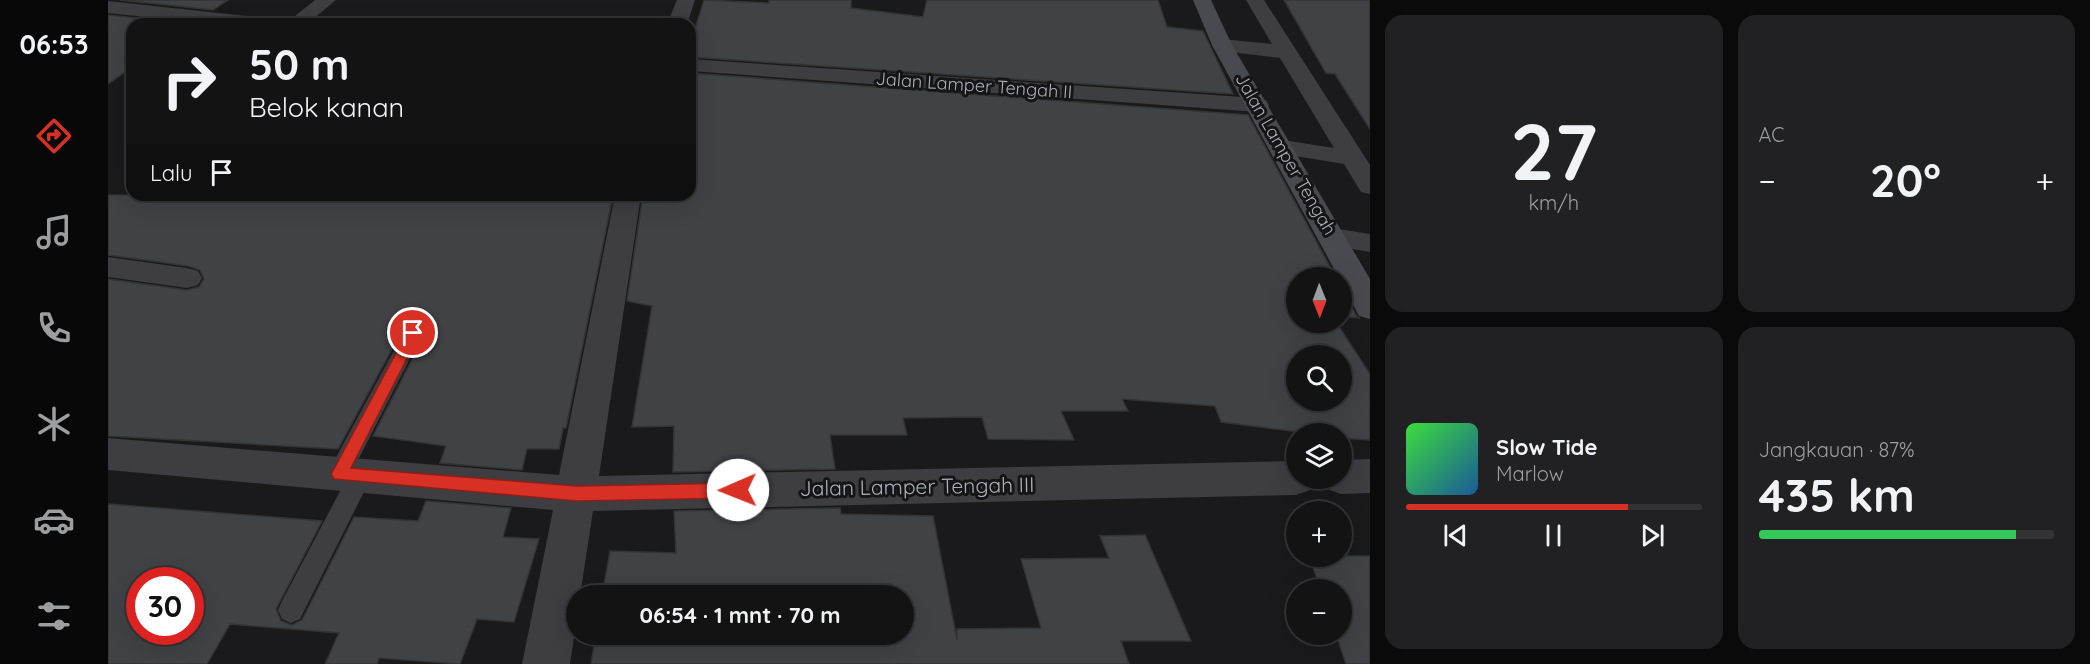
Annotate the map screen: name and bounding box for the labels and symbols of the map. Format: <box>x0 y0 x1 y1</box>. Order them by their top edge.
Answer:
street label: Jalan Lamper Tengah II <box>875 67 1073 103</box>
street label: Jalan Lamper Tengah <box>1230 69 1342 239</box>
north arrow <box>1286 267 1352 333</box>
pin <box>387 307 438 358</box>
position arrow <box>706 458 770 522</box>
street label: Jalan Lamper Tengah III <box>799 471 1035 501</box>
speed limit sign: 30 <box>126 567 204 645</box>

